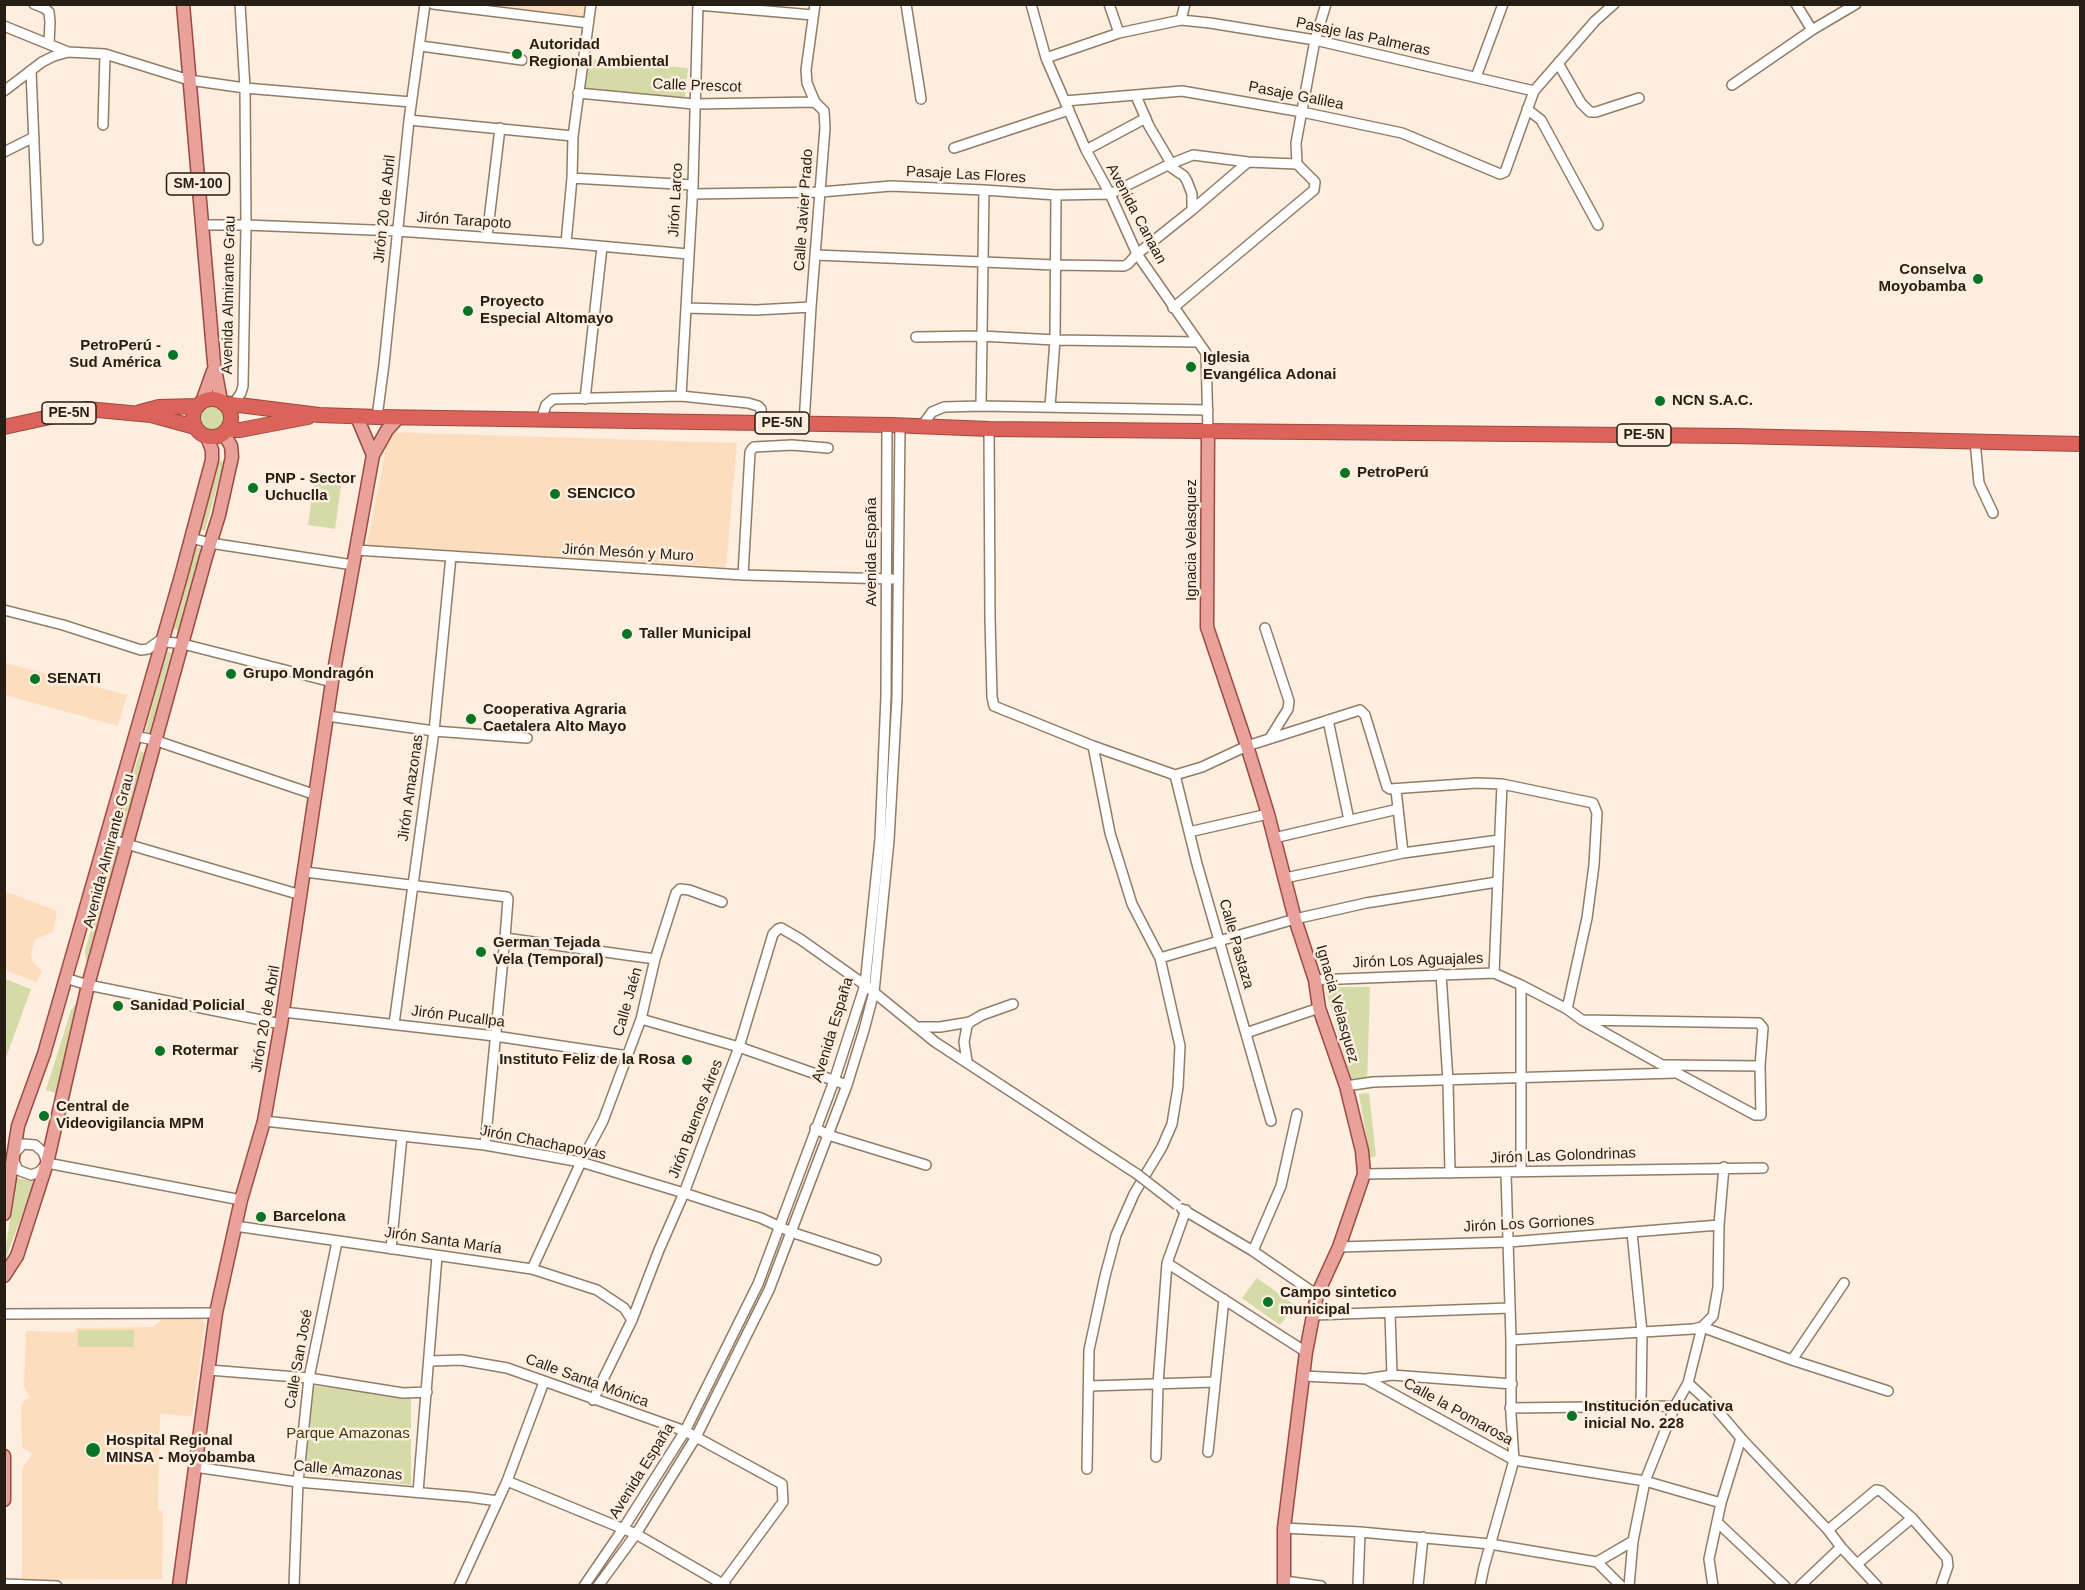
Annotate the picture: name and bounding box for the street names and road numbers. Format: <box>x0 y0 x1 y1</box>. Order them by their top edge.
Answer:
street label: Pasaje las Palmeras <box>1294 14 1432 60</box>
street label: Calle Prescot <box>652 75 742 97</box>
street label: Pasaje Galilea <box>1247 78 1345 114</box>
street label: Calle Javier Prado <box>791 148 817 272</box>
street label: Jirón 20 de Abril <box>370 154 400 264</box>
street label: Avenida Canaan <box>1102 161 1170 267</box>
street label: Jirón Larco <box>665 162 687 238</box>
street label: Pasaje Las Flores <box>906 163 1026 187</box>
road number: SM-100 <box>166 173 230 195</box>
street label: Jirón Tarapoto <box>416 209 512 233</box>
street label: Avenida Almirante Grau <box>219 215 239 375</box>
road number: PE-5N <box>42 402 96 424</box>
road number: PE-5N <box>755 412 809 434</box>
road number: PE-5N <box>1617 424 1671 446</box>
street label: Ignacia Velasquez <box>1183 479 1201 601</box>
street label: Avenida España <box>863 498 881 606</box>
street label: Jirón Mesón y Muro <box>562 541 694 565</box>
street label: Jirón Amazonas <box>395 733 427 843</box>
street label: Avenida Almirante Grau <box>80 772 138 930</box>
street label: Calle Pastaza <box>1215 897 1257 991</box>
street label: Ignacia Velasquez <box>1312 943 1362 1065</box>
street label: Jirón Los Aguajales <box>1352 950 1484 972</box>
street label: Jirón 20 de Abril <box>248 964 284 1074</box>
street label: Calle Jaén <box>610 965 646 1039</box>
street label: Avenida España <box>808 975 858 1085</box>
street label: Jirón Pucallpa <box>410 1002 506 1032</box>
street label: Jirón Buenos Aires <box>665 1057 727 1181</box>
street label: Jirón Chachapoyas <box>478 1122 608 1164</box>
street label: Jirón Las Golondrinas <box>1490 1144 1636 1168</box>
street label: Jirón Los Gorriones <box>1463 1212 1595 1236</box>
street label: Jirón Santa María <box>383 1224 503 1258</box>
street label: Calle San José <box>281 1308 317 1410</box>
street label: Calle Santa Mónica <box>523 1350 651 1412</box>
street label: Calle la Pomarosa <box>1400 1374 1516 1450</box>
street label: Avenida España <box>605 1420 679 1522</box>
street label: Calle Amazonas <box>293 1457 403 1485</box>

